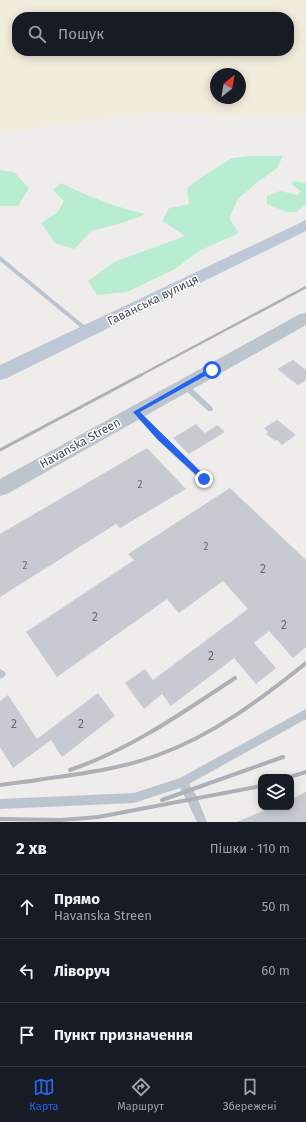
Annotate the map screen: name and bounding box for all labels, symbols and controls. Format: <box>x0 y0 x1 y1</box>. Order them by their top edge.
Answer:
search box <box>12 12 294 56</box>
icon: search <box>26 23 48 45</box>
text: Пошук <box>58 25 104 43</box>
north arrow <box>210 68 246 104</box>
street label: Гаванська вулиця <box>105 272 201 328</box>
route start <box>203 361 221 379</box>
street label: Havanska Streen <box>37 415 123 471</box>
route end <box>195 470 213 488</box>
house number: 2 <box>138 479 143 491</box>
house number: 2 <box>204 541 209 553</box>
house number: 2 <box>23 560 28 572</box>
house number: 2 <box>260 562 266 576</box>
house number: 2 <box>92 610 98 624</box>
house number: 2 <box>281 618 287 632</box>
house number: 2 <box>208 649 214 663</box>
house number: 2 <box>11 717 17 731</box>
house number: 2 <box>78 717 84 731</box>
map controls <box>258 774 294 810</box>
button: layers <box>258 774 294 810</box>
text: 2 хв <box>16 838 47 859</box>
text: Пішки · 110 m <box>210 841 290 856</box>
text: Прямо <box>54 890 100 908</box>
icon: ahead <box>16 896 38 918</box>
text: 50 m <box>262 899 290 914</box>
text: Havanska Streen <box>54 908 152 923</box>
icon: left <box>16 960 38 982</box>
text: Ліворуч <box>54 962 110 980</box>
text: 60 m <box>261 963 290 978</box>
icon: arrive <box>16 1024 38 1046</box>
text: Пункт призначення <box>54 1026 193 1044</box>
tab: Карта <box>29 1076 59 1113</box>
tab: Маршрут <box>117 1076 164 1113</box>
tab: Збережені <box>223 1076 277 1113</box>

